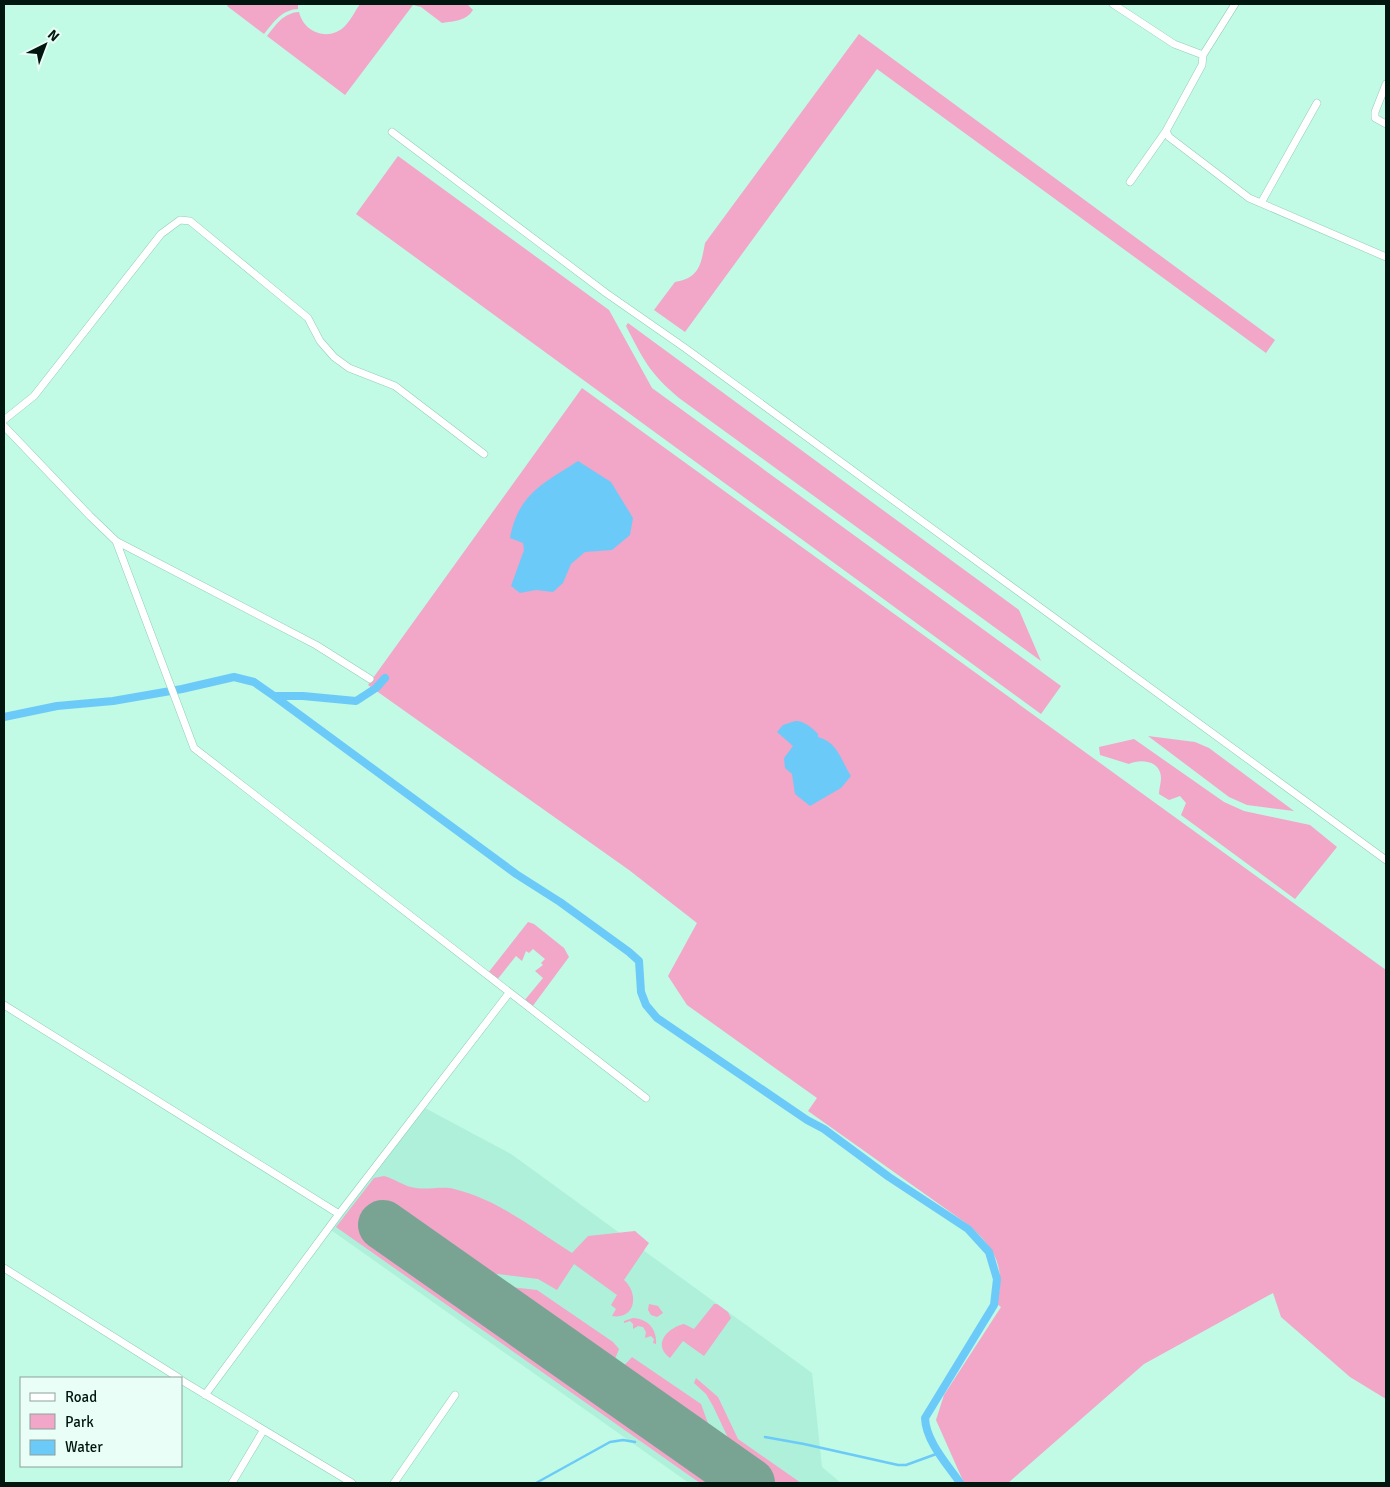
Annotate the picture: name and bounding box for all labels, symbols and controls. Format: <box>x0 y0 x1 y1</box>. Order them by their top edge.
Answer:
north arrow <box>20 20 70 70</box>
text: N <box>44 26 63 45</box>
legend <box>20 1377 182 1467</box>
text: Road <box>65 1388 97 1406</box>
text: Park <box>65 1413 94 1431</box>
text: Water <box>65 1438 103 1456</box>

